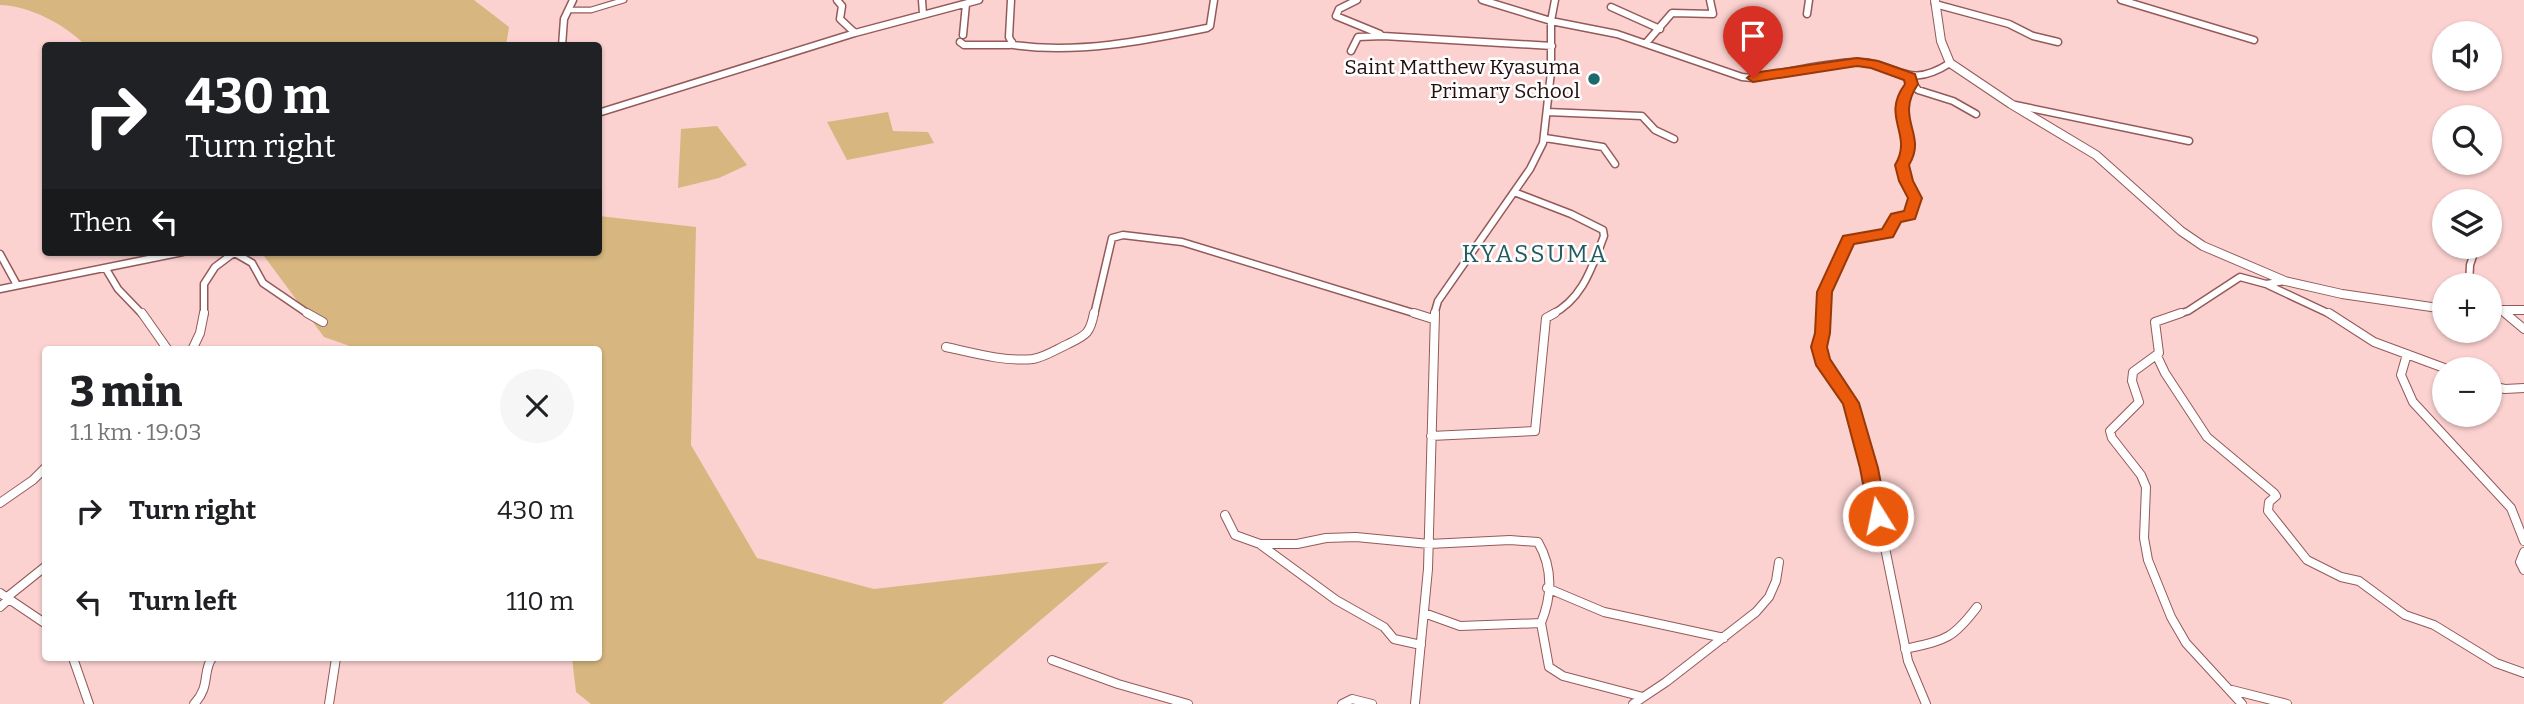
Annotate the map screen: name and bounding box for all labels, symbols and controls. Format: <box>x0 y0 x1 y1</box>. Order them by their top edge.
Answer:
pin <box>1723 6 1783 78</box>
icon: arrive <box>1734 17 1772 55</box>
map controls <box>2432 21 2502 427</box>
button: sound <box>2432 21 2502 91</box>
place label: Saint Matthew Kyasuma Primary School <box>1344 54 1581 104</box>
text: 430 m <box>185 67 330 126</box>
icon: right <box>70 70 161 161</box>
marker: Saint Matthew Kyasuma Primary School <box>1586 71 1602 87</box>
button: search <box>2432 105 2502 175</box>
text: Turn right <box>185 127 336 165</box>
button: layers <box>2432 189 2502 259</box>
icon: left <box>146 203 184 241</box>
text: Then <box>70 207 132 238</box>
district label: KYASSUMA <box>1462 240 1608 268</box>
button: + <box>2432 273 2502 343</box>
button: − <box>2432 357 2502 427</box>
text: 3 min <box>70 367 183 417</box>
button: close <box>500 369 574 443</box>
text: 1.1 km · 19:03 <box>70 418 202 446</box>
position arrow <box>1841 479 1915 553</box>
icon: right <box>70 492 108 530</box>
text: Turn right <box>129 495 256 526</box>
text: 430 m <box>497 495 574 526</box>
icon: left <box>70 583 108 621</box>
text: Turn left <box>129 586 237 617</box>
text: 110 m <box>506 586 574 617</box>

